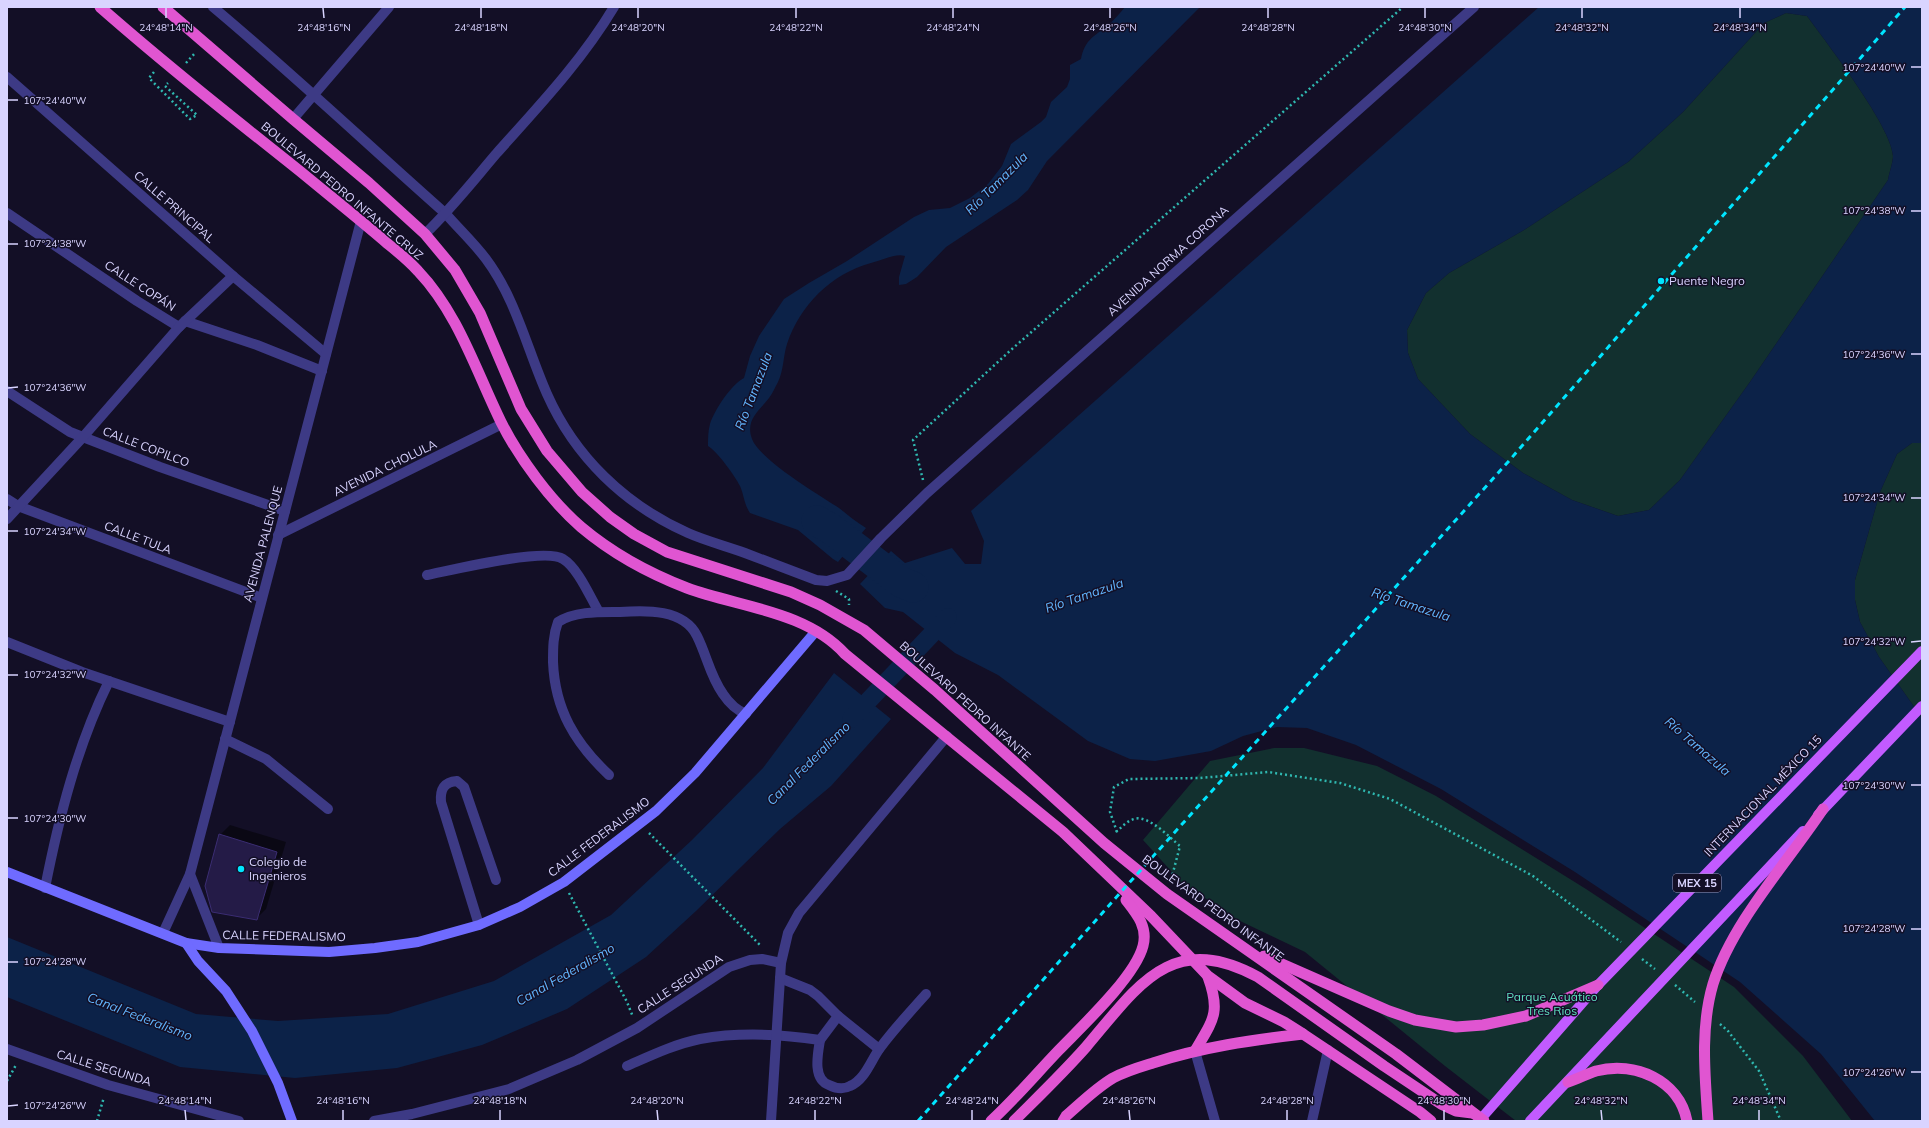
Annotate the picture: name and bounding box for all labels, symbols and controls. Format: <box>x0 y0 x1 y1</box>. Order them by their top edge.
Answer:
text: 24°48'14"N <box>139 21 193 34</box>
text: 24°48'16"N <box>297 21 351 34</box>
text: 24°48'18"N <box>454 21 508 34</box>
text: 24°48'20"N <box>611 21 665 34</box>
text: 24°48'22"N <box>769 21 823 34</box>
text: 24°48'24"N <box>926 21 980 34</box>
text: 24°48'26"N <box>1083 21 1137 34</box>
text: 24°48'28"N <box>1241 21 1295 34</box>
text: 24°48'30"N <box>1398 21 1452 34</box>
text: 24°48'32"N <box>1555 21 1609 34</box>
text: 24°48'34"N <box>1713 21 1767 34</box>
text: 107°24'40"W <box>1843 61 1905 74</box>
text: 107°24'40"W <box>24 94 86 107</box>
street label: BOULEVARD PEDRO INFANTE CRUZ <box>258 118 426 263</box>
water label: Río Tamazula <box>961 148 1031 218</box>
street label: CALLE PRINCIPAL <box>131 168 218 246</box>
street label: AVENIDA NORMA CORONA <box>1104 202 1231 319</box>
text: 107°24'38"W <box>1843 204 1905 217</box>
text: 107°24'38"W <box>24 237 86 250</box>
street label: CALLE COPÁN <box>102 257 179 314</box>
place label: Puente Negro <box>1669 273 1745 288</box>
marker: Puente Negro <box>1656 276 1666 286</box>
text: 107°24'36"W <box>1843 348 1905 361</box>
water label: Río Tamazula <box>731 350 775 432</box>
text: 107°24'36"W <box>24 381 86 394</box>
street label: CALLE COPILCO <box>101 423 192 470</box>
street label: AVENIDA CHOLULA <box>331 436 439 499</box>
street label: AVENIDA PALENQUE <box>240 484 285 604</box>
text: 107°24'34"W <box>1843 491 1905 504</box>
street label: CALLE TULA <box>102 518 174 557</box>
text: 107°24'34"W <box>24 525 86 538</box>
water label: Río Tamazula <box>1043 574 1126 616</box>
water label: Río Tamazula <box>1370 584 1453 624</box>
text: 107°24'32"W <box>1843 635 1905 648</box>
street label: BOULEVARD PEDRO INFANTE <box>897 638 1034 764</box>
text: 107°24'32"W <box>24 668 86 681</box>
water label: Río Tamazula <box>1662 713 1734 779</box>
water label: Canal Federalismo <box>763 718 853 808</box>
street label: INTERNACIONAL MÉXICO 15 <box>1701 732 1825 860</box>
text: 107°24'30"W <box>1843 779 1905 792</box>
street label: CALLE FEDERALISMO <box>545 793 653 880</box>
text: 107°24'30"W <box>24 812 86 825</box>
street label: BOULEVARD PEDRO INFANTE <box>1140 851 1287 964</box>
place label: Colegio de Ingenieros <box>249 854 307 883</box>
marker: Colegio de Ingenieros <box>236 864 246 874</box>
road number: MEX 15 <box>1673 874 1721 892</box>
text: 107°24'28"W <box>1843 922 1905 935</box>
street label: CALLE FEDERALISMO <box>222 927 346 944</box>
water label: Canal Federalismo <box>513 939 617 1009</box>
street label: CALLE SEGUNDA <box>634 950 725 1017</box>
text: 107°24'28"W <box>24 955 86 968</box>
water label: Canal Federalismo <box>85 989 195 1043</box>
park label: Parque Acuático Tres Rios <box>1506 989 1598 1018</box>
street label: CALLE SEGUNDA <box>55 1046 154 1089</box>
text: 107°24'26"W <box>1843 1066 1905 1079</box>
text: 24°48'14"N <box>158 1094 212 1107</box>
text: 24°48'16"N <box>316 1094 370 1107</box>
text: 24°48'18"N <box>473 1094 527 1107</box>
text: 24°48'20"N <box>630 1094 684 1107</box>
text: 24°48'22"N <box>788 1094 842 1107</box>
text: 24°48'24"N <box>945 1094 999 1107</box>
text: 24°48'26"N <box>1102 1094 1156 1107</box>
text: 24°48'28"N <box>1260 1094 1314 1107</box>
text: 24°48'30"N <box>1417 1094 1471 1107</box>
text: 24°48'32"N <box>1574 1094 1628 1107</box>
text: 24°48'34"N <box>1732 1094 1786 1107</box>
text: 107°24'26"W <box>24 1099 86 1112</box>

